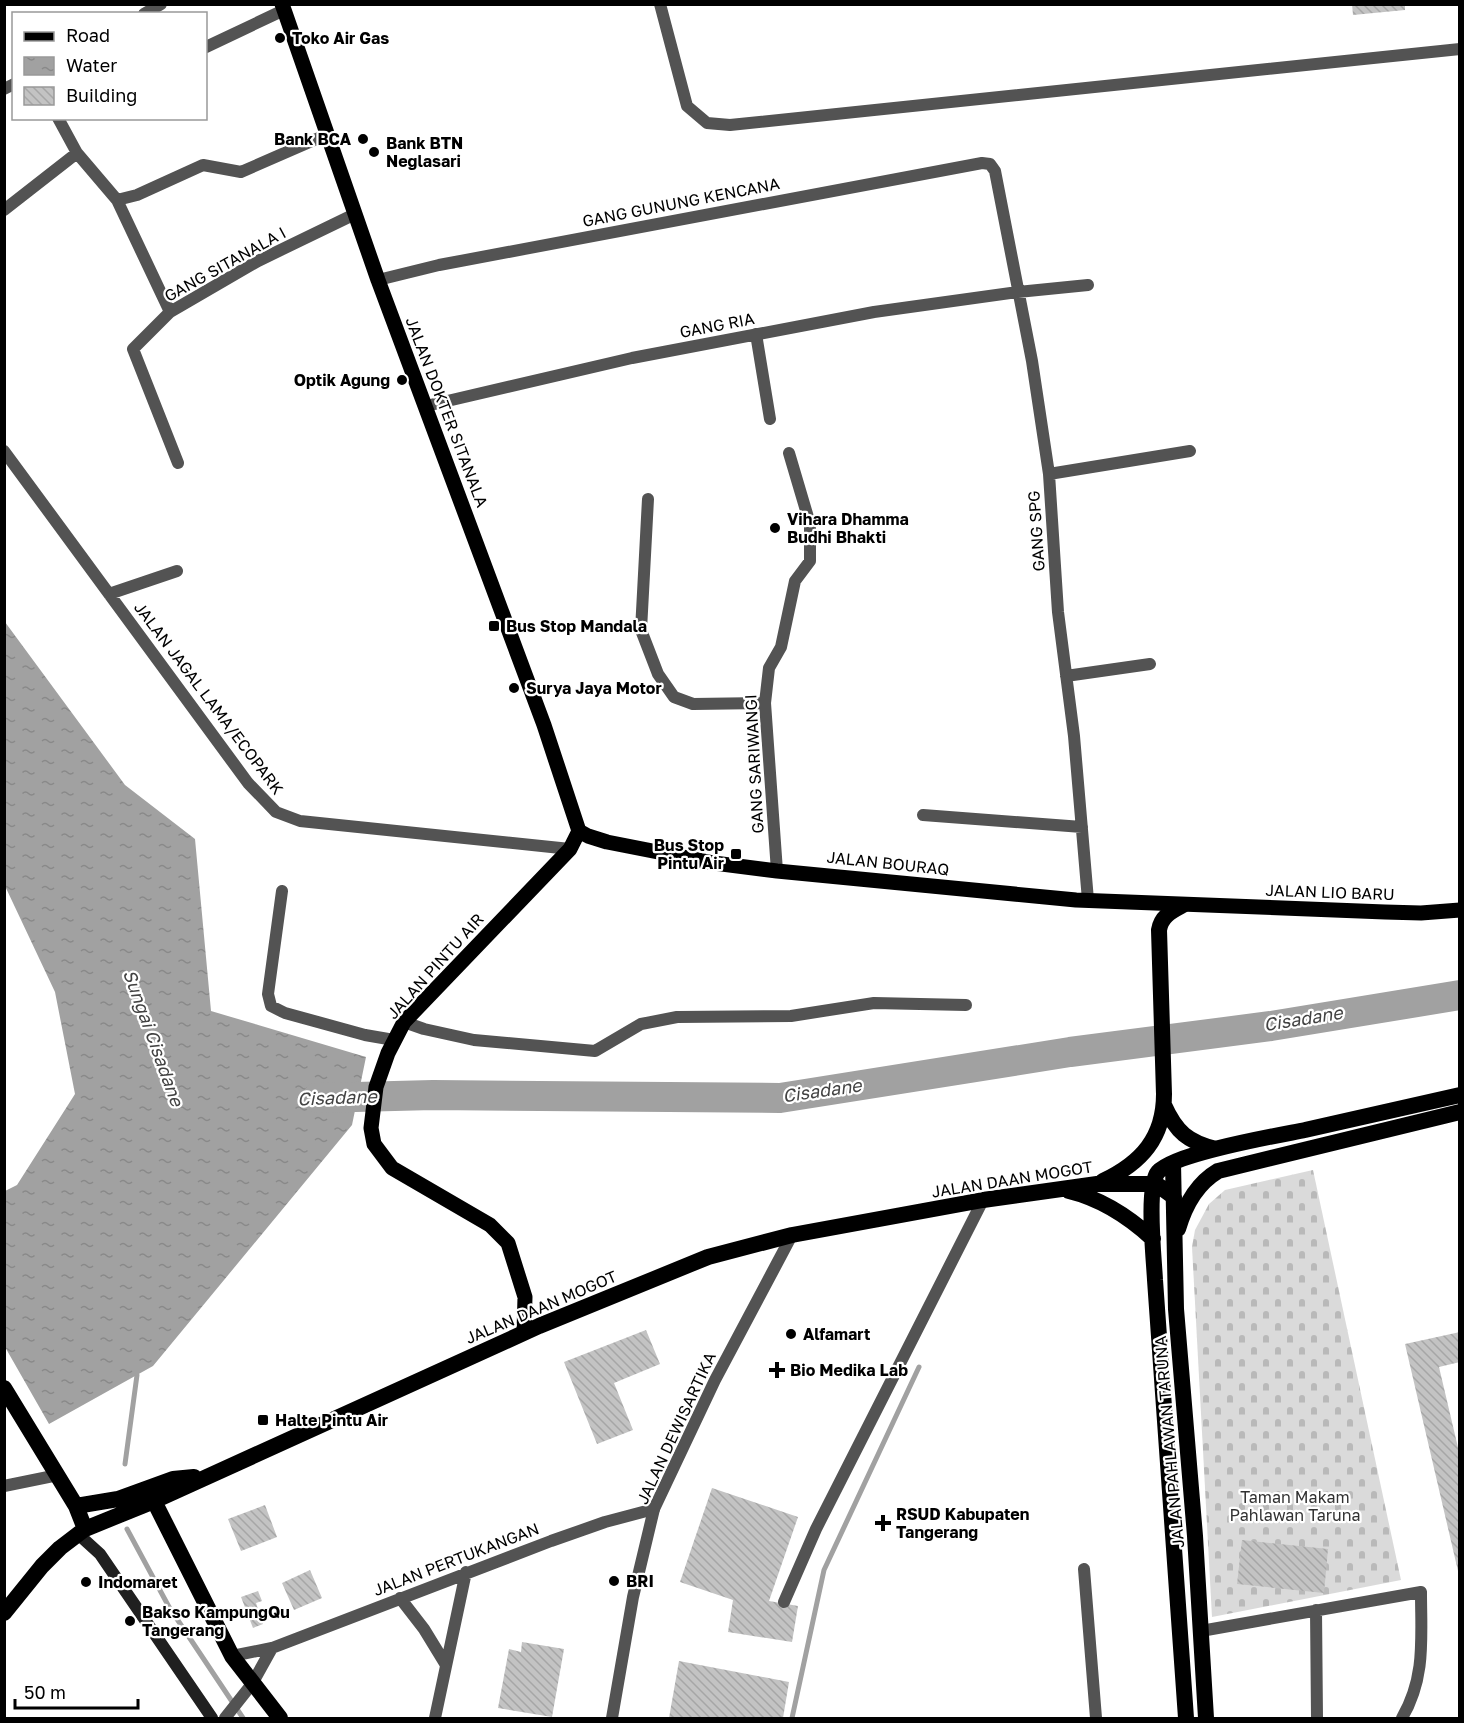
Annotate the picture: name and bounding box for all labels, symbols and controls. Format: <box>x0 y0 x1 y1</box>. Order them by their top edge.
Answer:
legend <box>12 12 207 120</box>
text: Road <box>66 24 110 46</box>
place label: Toko Air Gas <box>292 28 389 48</box>
marker: Toko Air Gas <box>273 31 287 45</box>
text: Water <box>66 54 117 76</box>
text: Building <box>66 84 137 106</box>
place label: Bank BCA <box>274 129 352 149</box>
marker: Bank BCA <box>356 132 370 146</box>
place label: Bank BTN Neglasari <box>386 133 463 171</box>
marker: Bank BTN Neglasari <box>367 145 381 159</box>
street label: GANG GUNUNG KENCANA <box>581 173 782 231</box>
street label: GANG SITANALA I <box>161 222 289 306</box>
street label: GANG RIA <box>678 308 756 342</box>
street label: JALAN DOKTER SITANALA <box>401 314 493 510</box>
place label: Optik Agung <box>294 370 390 390</box>
marker: Optik Agung <box>395 373 409 387</box>
street label: GANG SPG <box>1023 490 1049 572</box>
place label: Vihara Dhamma Budhi Bhakti <box>787 509 909 547</box>
marker: Vihara Dhamma Budhi Bhakti <box>768 521 782 535</box>
street label: JALAN JAGAL LAMA/ECOPARK <box>130 598 288 798</box>
place label: Bus Stop Mandala <box>506 616 647 636</box>
marker: Bus Stop Mandala <box>487 619 501 633</box>
place label: Surya Jaya Motor <box>526 678 662 698</box>
marker: Surya Jaya Motor <box>507 681 521 695</box>
street label: GANG SARIWANGI <box>740 694 768 834</box>
place label: Bus Stop Pintu Air <box>654 835 724 873</box>
marker: Bus Stop Pintu Air <box>729 847 743 861</box>
street label: JALAN BOURAQ <box>826 847 950 879</box>
street label: JALAN LIO BARU <box>1265 880 1395 904</box>
street label: JALAN PINTU AIR <box>382 909 488 1023</box>
water label: Sungai Cisadane <box>119 966 189 1110</box>
water label: Cisadane <box>1262 1001 1345 1035</box>
water label: Cisadane <box>781 1073 864 1106</box>
water label: Cisadane <box>297 1085 379 1109</box>
street label: JALAN DAAN MOGOT <box>930 1156 1094 1202</box>
street label: JALAN DAAN MOGOT <box>462 1266 620 1348</box>
place label: Alfamart <box>803 1324 870 1344</box>
marker: Alfamart <box>784 1327 798 1341</box>
street label: JALAN PAHLAWAN TARUNA <box>1150 1335 1188 1549</box>
street label: JALAN DEWISARTIKA <box>632 1349 720 1507</box>
place label: Bio Medika Lab <box>790 1360 908 1380</box>
marker: Bio Medika Lab <box>768 1361 786 1379</box>
place label: Halte Pintu Air <box>275 1410 388 1430</box>
marker: Halte Pintu Air <box>256 1413 270 1427</box>
park label: Taman Makam Pahlawan Taruna <box>1229 1487 1361 1525</box>
place label: RSUD Kabupaten Tangerang <box>896 1504 1029 1542</box>
marker: RSUD Kabupaten Tangerang <box>874 1514 892 1532</box>
street label: JALAN PERTUKANGAN <box>370 1518 542 1600</box>
place label: BRI <box>626 1571 654 1591</box>
place label: Indomaret <box>98 1572 178 1592</box>
marker: BRI <box>607 1574 621 1588</box>
marker: Indomaret <box>79 1575 93 1589</box>
place label: Bakso KampungQu Tangerang <box>142 1602 290 1640</box>
marker: Bakso KampungQu Tangerang <box>123 1614 137 1628</box>
scale bar <box>15 1672 138 1710</box>
text: 50 m <box>24 1681 66 1703</box>

